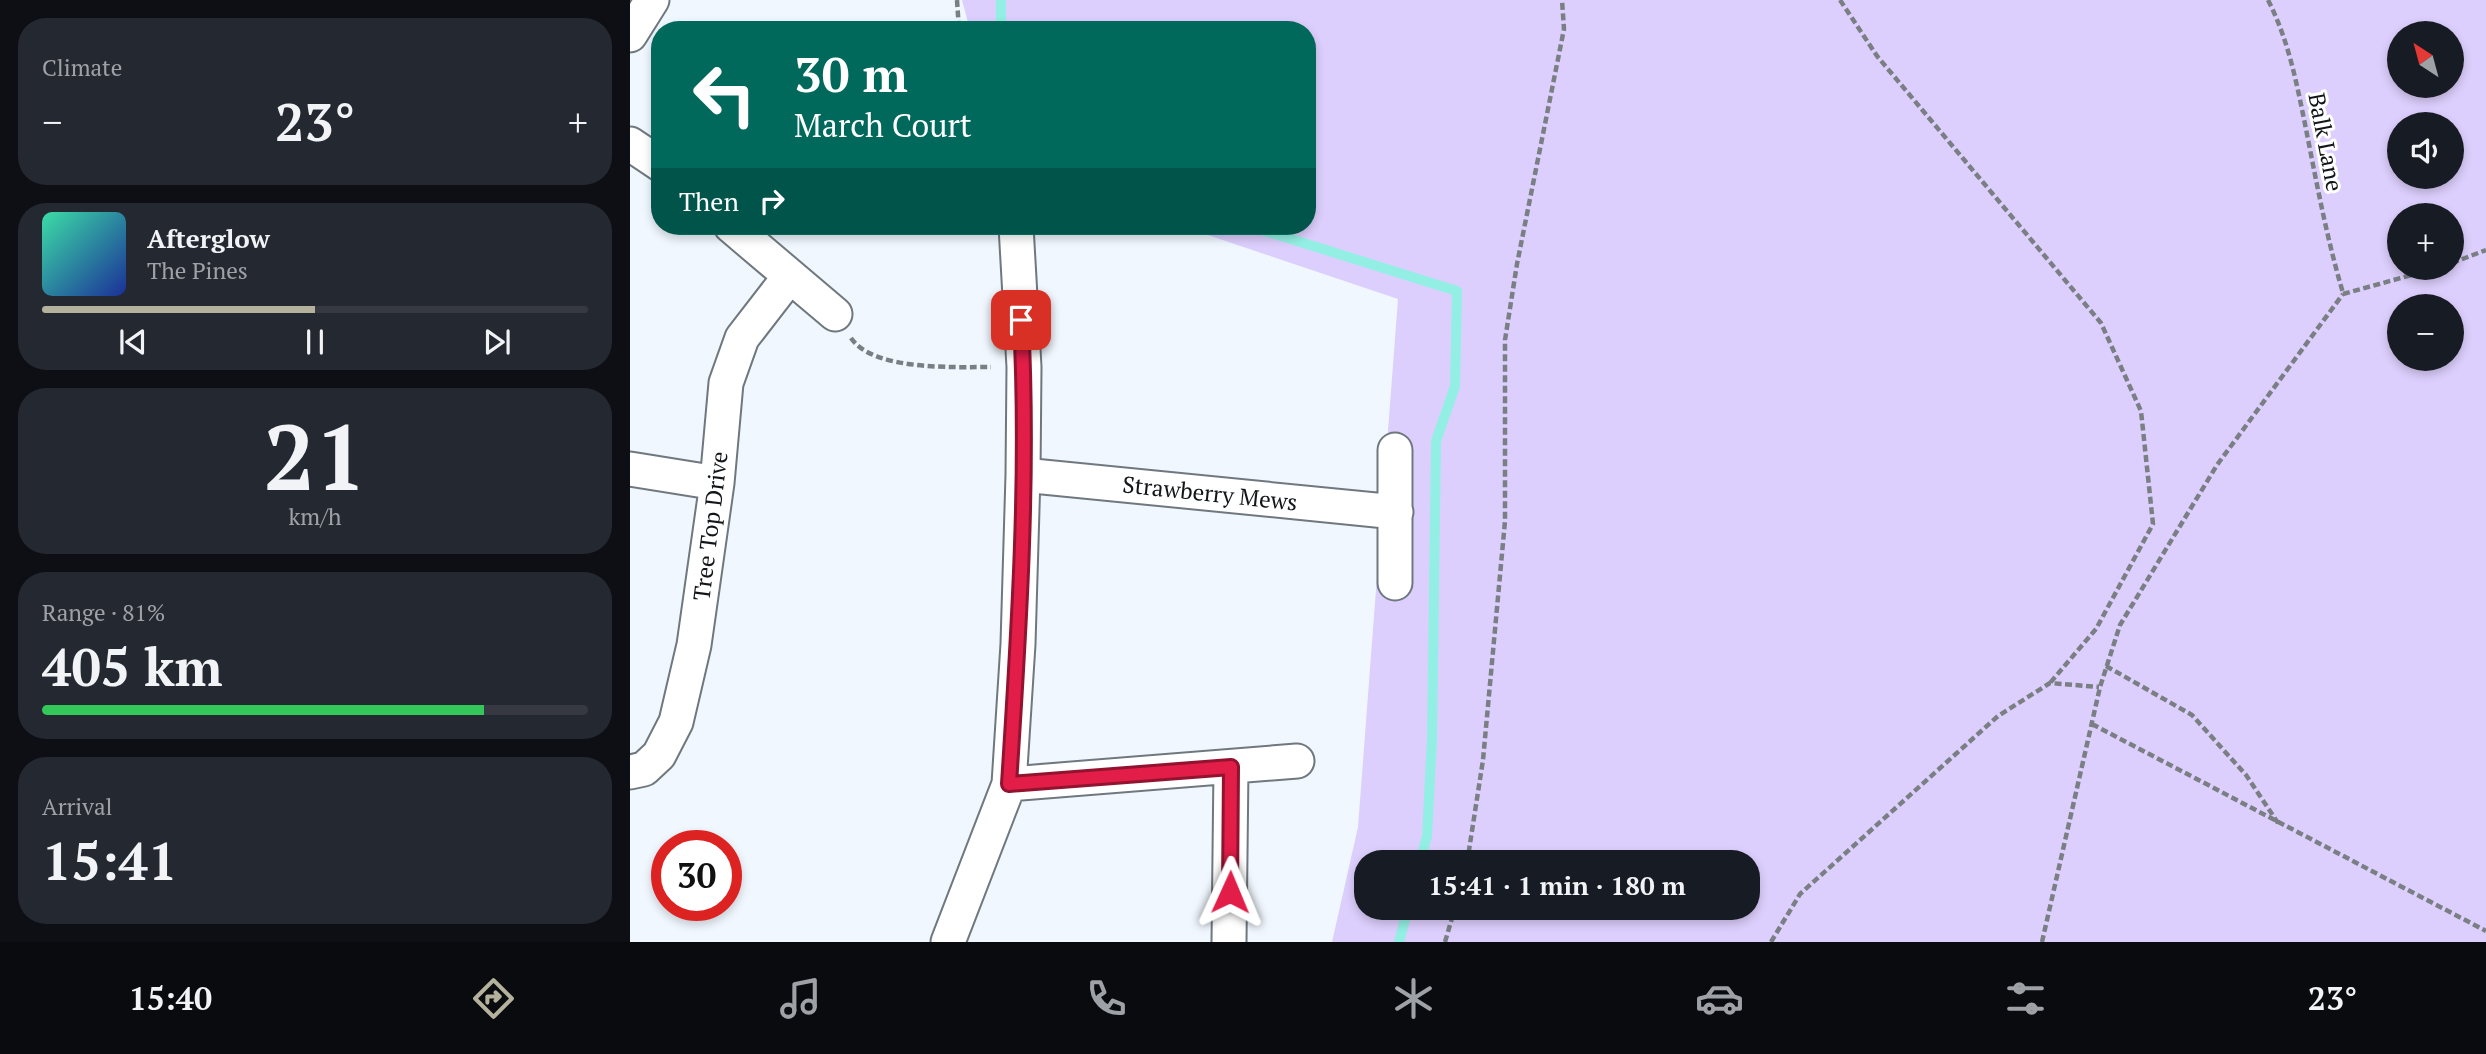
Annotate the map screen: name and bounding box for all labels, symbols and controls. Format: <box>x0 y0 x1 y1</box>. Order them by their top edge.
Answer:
north arrow <box>2387 21 2464 98</box>
map controls <box>2387 21 2464 371</box>
text: 30 m <box>794 41 908 106</box>
icon: left <box>679 49 770 140</box>
text: Climate <box>42 52 122 83</box>
text: 23° <box>275 87 355 156</box>
street label: Balk Lane <box>2301 90 2351 194</box>
text: − <box>42 97 62 147</box>
text: + <box>568 97 588 147</box>
text: March Court <box>794 104 972 146</box>
button: sound <box>2387 112 2464 189</box>
icon: right <box>753 182 791 220</box>
text: Then <box>679 184 739 218</box>
button: + <box>2387 203 2464 280</box>
text: Afterglow <box>147 221 270 255</box>
text: The Pines <box>147 255 248 286</box>
pin <box>991 290 1051 350</box>
button: − <box>2387 294 2464 371</box>
icon: arrive <box>1002 301 1040 339</box>
icon: previous <box>114 323 152 361</box>
icon: pause <box>296 323 334 361</box>
icon: next <box>478 323 516 361</box>
text: 21 <box>264 395 366 516</box>
street label: Tree Top Drive <box>685 450 735 602</box>
street label: Strawberry Mews <box>1121 468 1299 518</box>
text: km/h <box>288 501 342 532</box>
text: Range · 81% <box>42 597 165 628</box>
text: 405 km <box>42 632 223 701</box>
text: Arrival <box>42 791 113 822</box>
text: 15:41 <box>42 826 177 895</box>
speed limit sign: 30 <box>651 830 742 921</box>
position arrow <box>1193 855 1267 929</box>
text: 15:41 · 1 min · 180 m <box>1428 868 1686 902</box>
icon: directions <box>469 974 518 1023</box>
icon: music <box>776 974 825 1023</box>
icon: phone <box>1082 974 1131 1023</box>
icon: climate <box>1389 974 1438 1023</box>
icon: car <box>1695 974 1744 1023</box>
icon: filters <box>2001 974 2050 1023</box>
text: 15:40 <box>129 977 212 1019</box>
text: 23° <box>2308 977 2357 1019</box>

